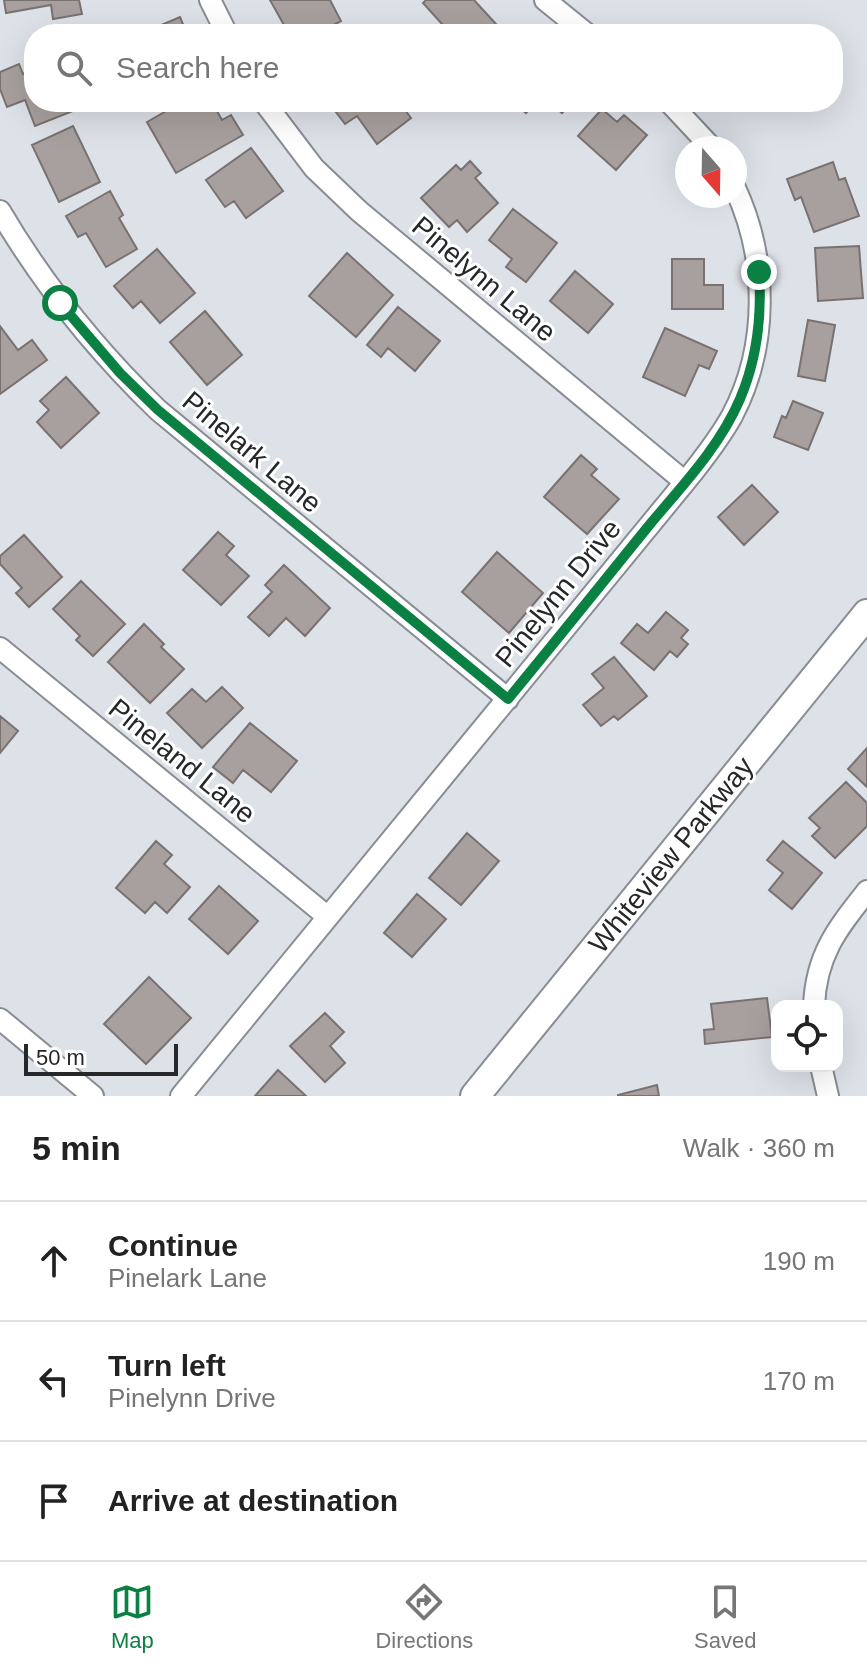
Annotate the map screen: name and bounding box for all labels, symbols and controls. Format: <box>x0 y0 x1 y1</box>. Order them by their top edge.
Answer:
search box <box>24 24 843 112</box>
icon: search <box>52 46 96 90</box>
text: Search here <box>116 51 279 84</box>
north arrow <box>675 136 747 208</box>
street label: Pinelynn Lane <box>406 210 562 348</box>
route end <box>741 254 777 290</box>
route start <box>42 285 78 321</box>
street label: Pinelark Lane <box>176 385 328 519</box>
street label: Pinelynn Drive <box>489 513 627 673</box>
street label: Pineland Lane <box>103 693 261 829</box>
street label: Whiteview Parkway <box>583 751 759 959</box>
map controls <box>771 1000 843 1072</box>
button: locate <box>771 1000 843 1072</box>
scale bar <box>24 1040 178 1076</box>
text: 50 m <box>36 1045 85 1070</box>
text: 5 min <box>32 1129 121 1167</box>
text: Walk · 360 m <box>683 1133 835 1163</box>
text: Continue <box>108 1229 238 1262</box>
icon: ahead <box>32 1239 76 1283</box>
text: 190 m <box>763 1246 835 1276</box>
text: Pinelark Lane <box>108 1263 267 1293</box>
text: Turn left <box>108 1349 226 1382</box>
icon: left <box>32 1359 76 1403</box>
text: 170 m <box>763 1366 835 1396</box>
text: Pinelynn Drive <box>108 1383 276 1413</box>
icon: arrive <box>32 1479 76 1523</box>
text: Arrive at destination <box>108 1484 398 1517</box>
tab: Map <box>110 1580 154 1654</box>
tab: Directions <box>375 1580 473 1654</box>
tab: Saved <box>694 1580 757 1654</box>

